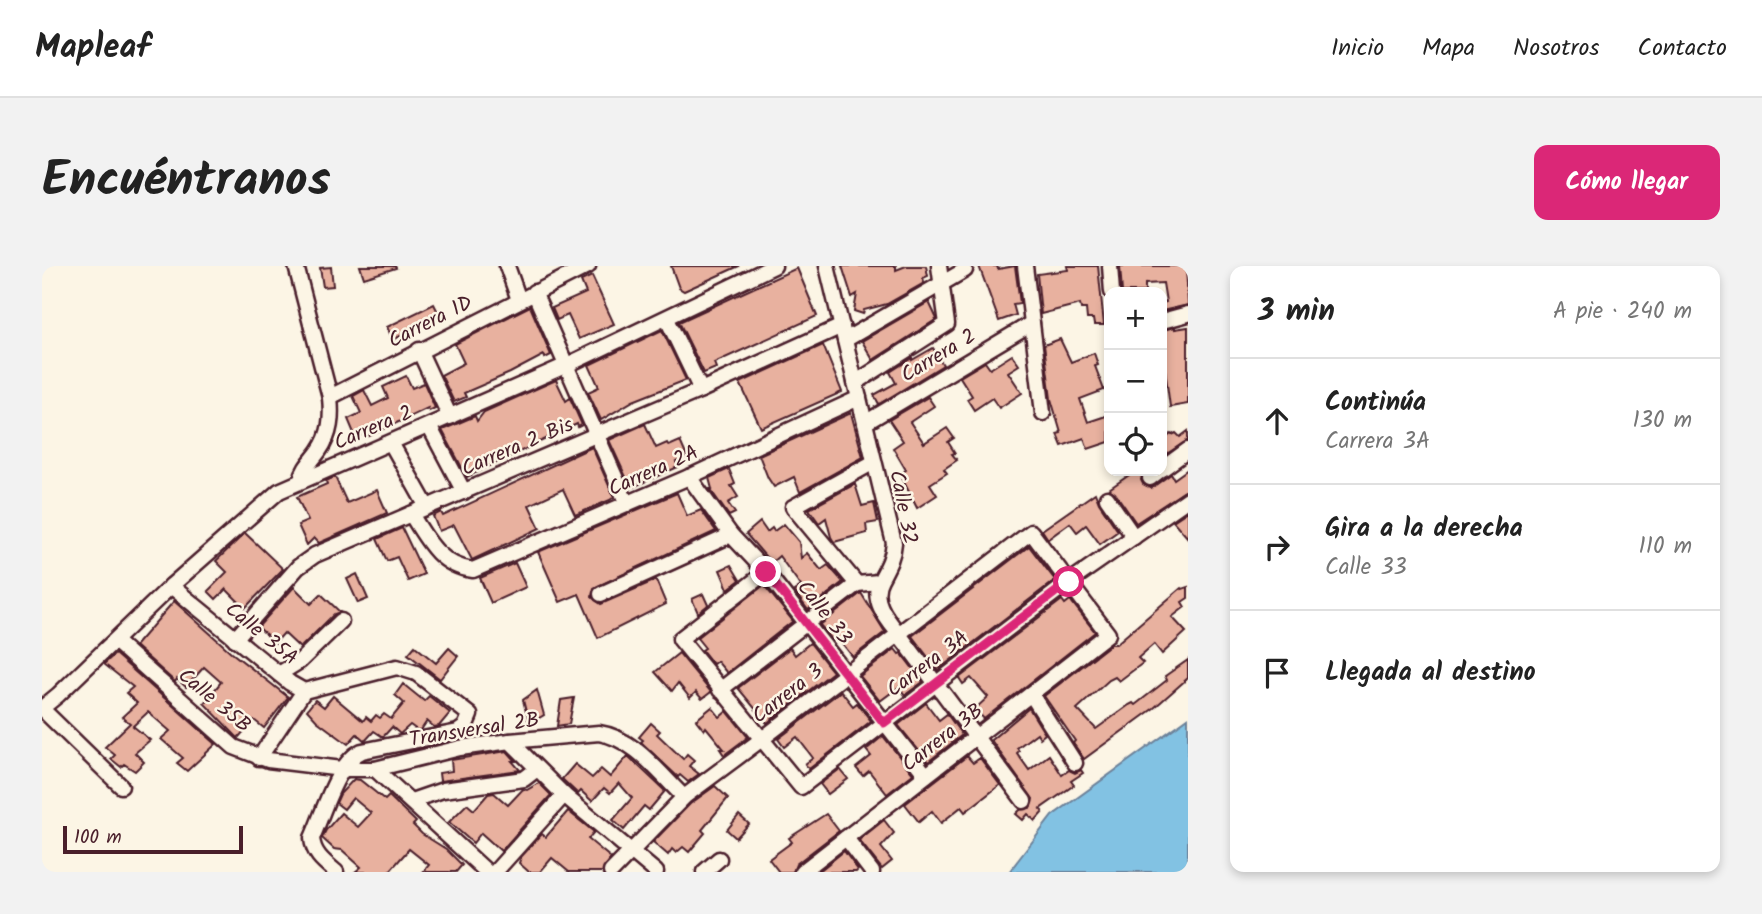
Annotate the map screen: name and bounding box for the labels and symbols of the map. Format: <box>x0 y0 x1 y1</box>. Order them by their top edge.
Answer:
street label: Carrera 1D <box>383 287 479 358</box>
street label: Carrera 2 <box>895 321 983 392</box>
street label: Carrera 2 <box>329 397 418 460</box>
street label: Carrera 2 Bis <box>456 409 579 486</box>
street label: Carrera 2A <box>603 437 704 506</box>
street label: Calle 32 <box>879 467 926 547</box>
route end <box>750 556 781 587</box>
route start <box>1053 566 1084 597</box>
street label: Calle 33 <box>788 573 860 652</box>
street label: Calle 35A <box>217 594 305 674</box>
street label: Carrera 3A <box>880 622 976 706</box>
street label: Carrera 3 <box>745 656 831 733</box>
street label: Calle 35B <box>170 660 258 742</box>
street label: Carrera 3B <box>895 696 991 781</box>
street label: Transversal 2B <box>407 704 542 757</box>
scale bar <box>63 823 243 855</box>

